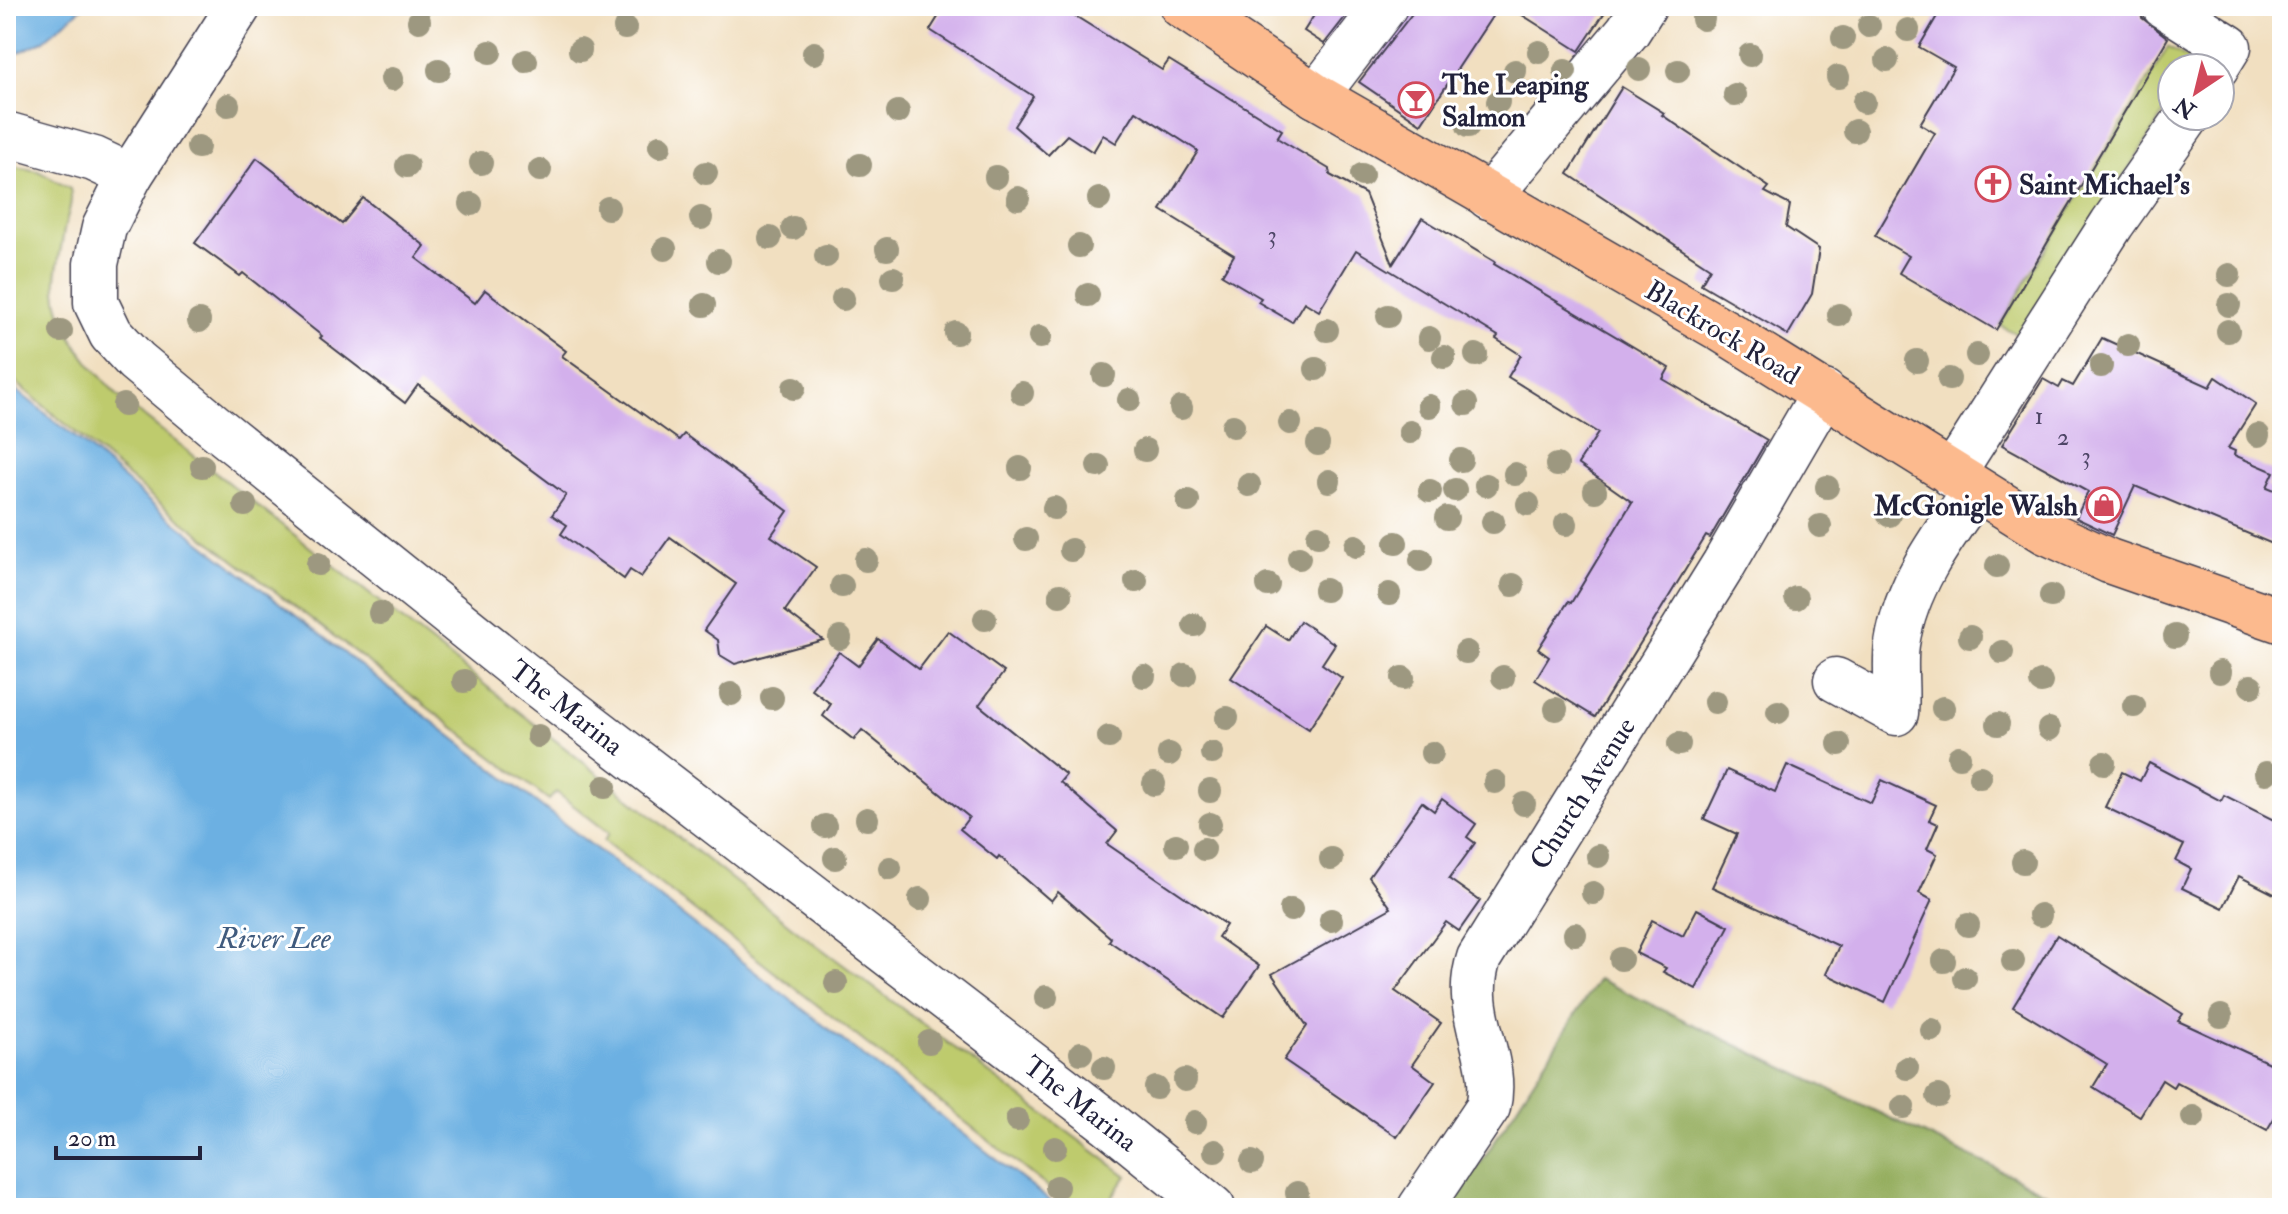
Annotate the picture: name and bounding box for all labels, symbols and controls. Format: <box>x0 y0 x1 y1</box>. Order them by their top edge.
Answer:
north arrow <box>2156 52 2236 132</box>
place label: The Leaping Salmon <box>1441 68 1589 135</box>
bar icon: The Leaping Salmon <box>1397 81 1435 119</box>
text: N <box>2169 90 2202 125</box>
church icon: Saint Michael's <box>1974 165 2012 203</box>
place label: Saint Michael's <box>2019 168 2190 203</box>
house number: 3 <box>1267 220 1277 251</box>
street label: Blackrock Road <box>1638 273 1806 393</box>
house number: 1 <box>2035 401 2043 432</box>
house number: 2 <box>2057 422 2069 453</box>
house number: 3 <box>2081 441 2091 472</box>
shop icon: McGonigle Walsh <box>2085 486 2123 524</box>
place label: McGonigle Walsh <box>1873 489 2078 524</box>
street label: The Marina <box>502 653 631 764</box>
street label: Church Avenue <box>1523 711 1644 876</box>
water label: River Lee <box>216 920 332 957</box>
street label: The Marina <box>1016 1049 1145 1160</box>
scale bar <box>56 1110 200 1160</box>
text: 20 m <box>68 1123 117 1154</box>

